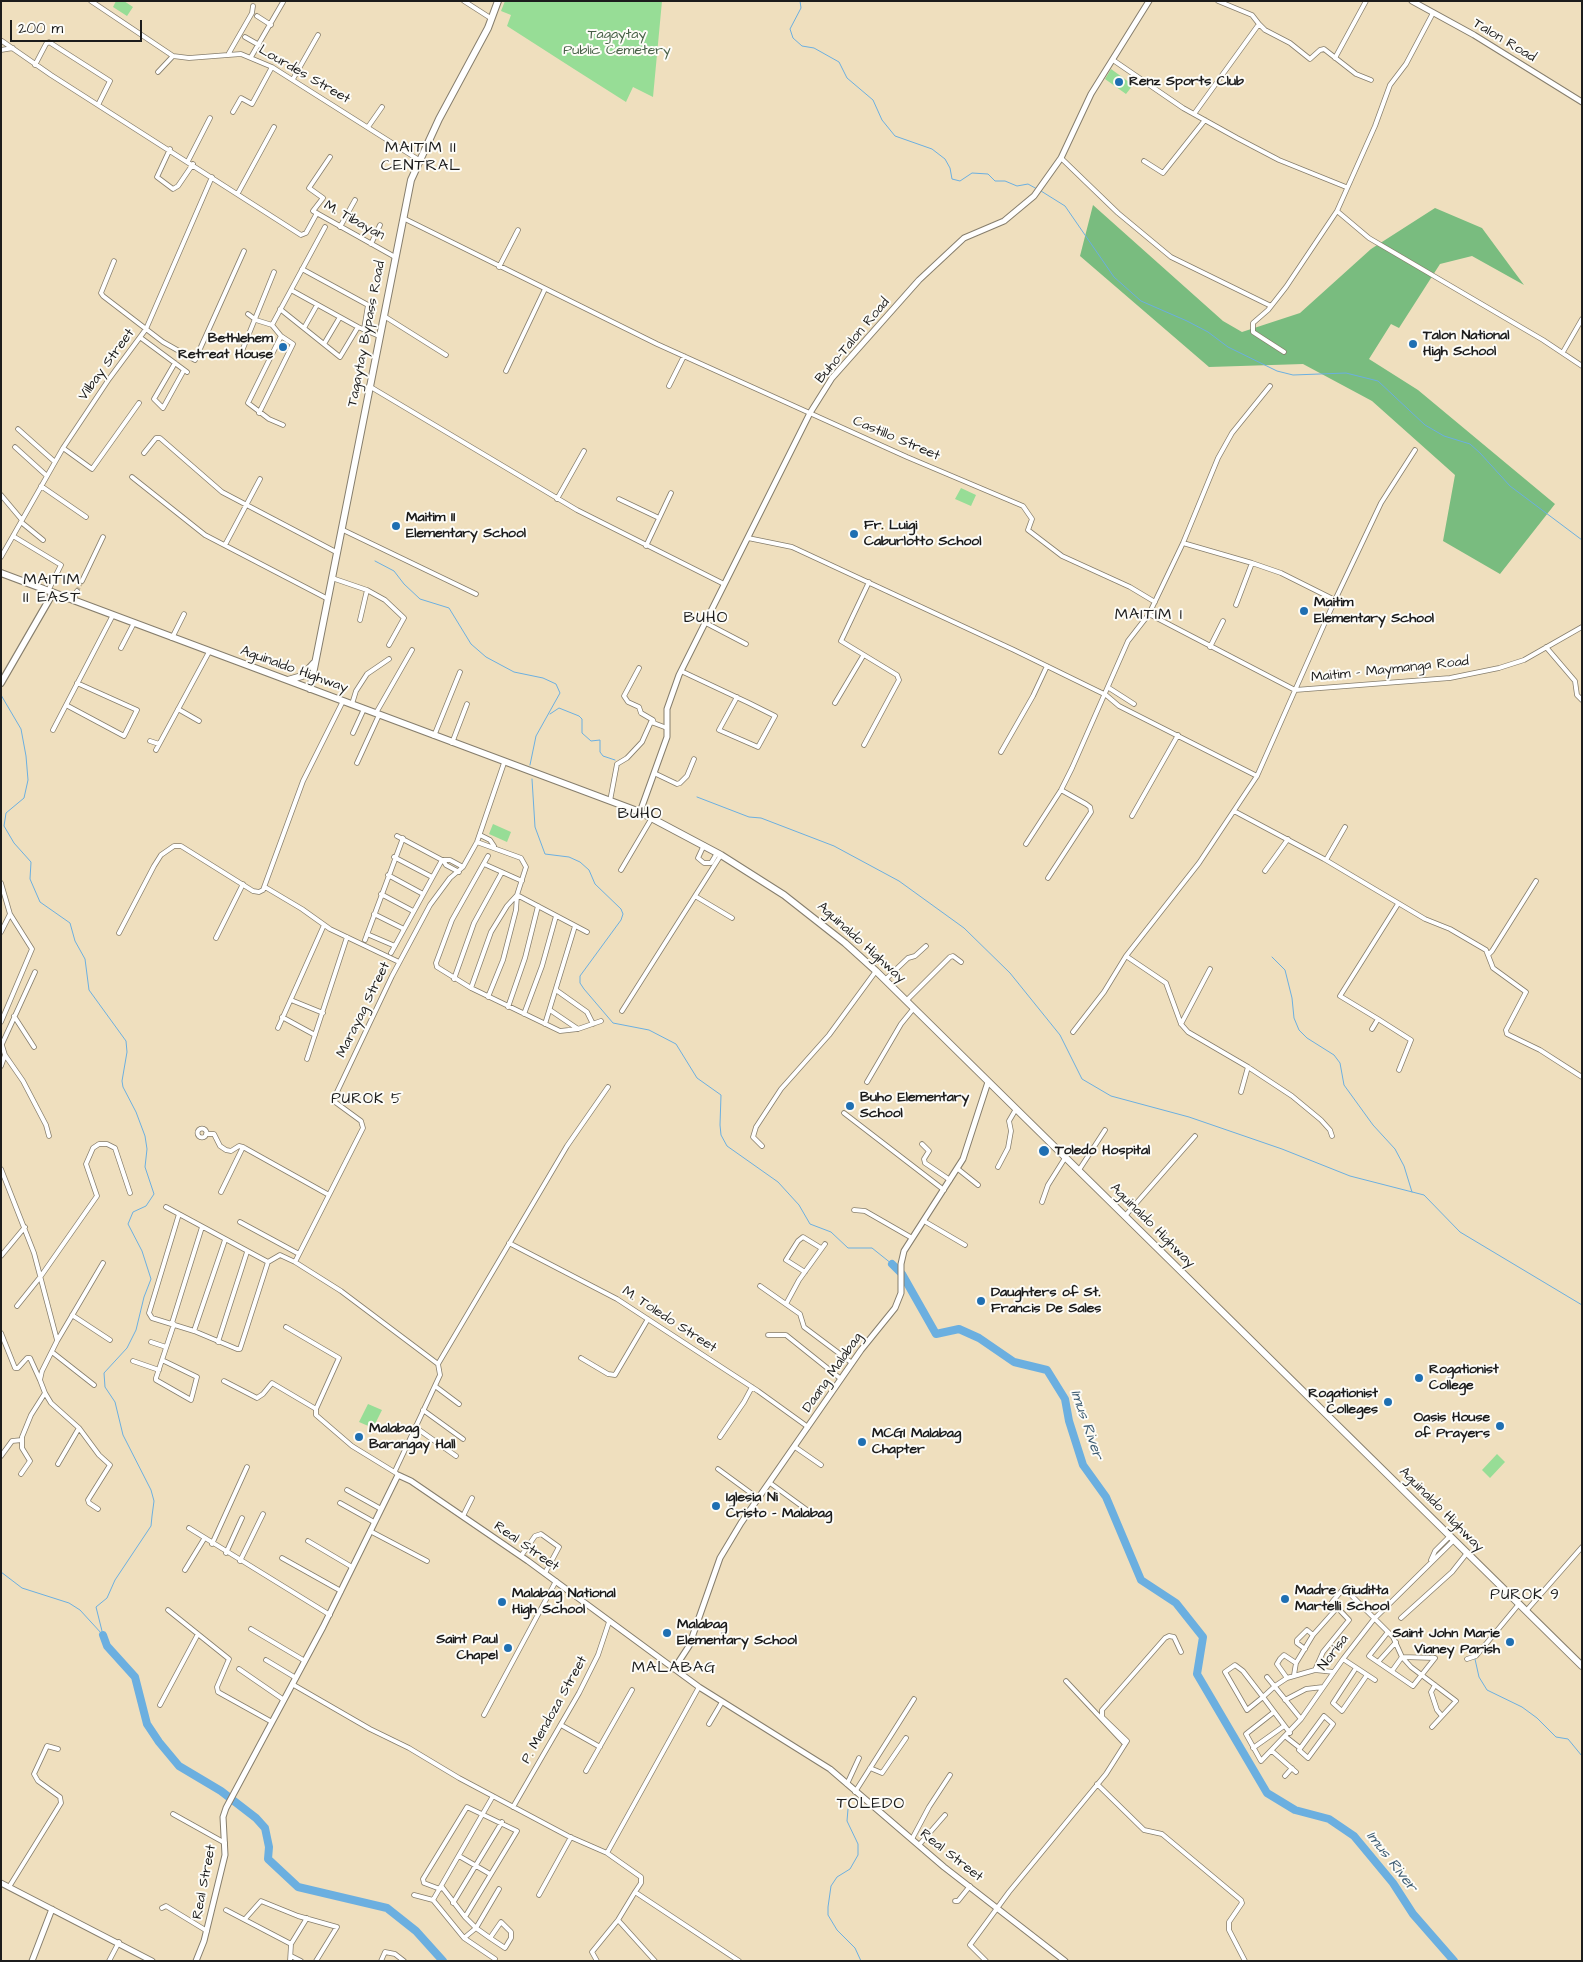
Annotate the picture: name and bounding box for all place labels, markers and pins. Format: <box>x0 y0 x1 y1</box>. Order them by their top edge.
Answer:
place label: Renz Sports Club <box>1129 74 1244 90</box>
marker: Renz Sports Club <box>1113 76 1125 88</box>
place label: Talon National High School <box>1423 328 1509 361</box>
place label: Bethlehem Retreat House <box>178 331 273 364</box>
marker: Talon National High School <box>1407 338 1419 350</box>
marker: Bethlehem Retreat House <box>277 341 289 353</box>
place label: Maitim II Elementary School <box>406 510 526 542</box>
place label: Fr. Luigi Caburlotto School <box>864 518 981 550</box>
marker: Maitim II Elementary School <box>390 520 402 532</box>
marker: Fr. Luigi Caburlotto School <box>848 528 860 540</box>
place label: Maitim Elementary School <box>1314 595 1434 628</box>
marker: Maitim Elementary School <box>1298 605 1310 617</box>
place label: Buho Elementary School <box>860 1090 969 1122</box>
marker: Buho Elementary School <box>844 1100 856 1112</box>
place label: Toledo Hospital <box>1055 1143 1150 1159</box>
marker: Toledo Hospital <box>1037 1144 1051 1158</box>
place label: Daughters of St. Francis De Sales <box>991 1285 1101 1318</box>
marker: Daughters of St. Francis De Sales <box>975 1295 987 1307</box>
place label: Rogationist College <box>1429 1362 1499 1394</box>
marker: Rogationist College <box>1413 1372 1425 1384</box>
place label: Rogationist Colleges <box>1308 1386 1378 1418</box>
marker: Rogationist Colleges <box>1382 1396 1394 1408</box>
place label: Oasis House of Prayers <box>1414 1410 1490 1442</box>
marker: Oasis House of Prayers <box>1494 1420 1506 1432</box>
place label: Malabag Barangay Hall <box>369 1421 456 1454</box>
place label: MCGI Malabag Chapter <box>872 1426 961 1458</box>
marker: Malabag Barangay Hall <box>353 1431 365 1443</box>
marker: MCGI Malabag Chapter <box>856 1436 868 1448</box>
place label: Iglesia Ni Cristo - Malabag <box>726 1490 832 1522</box>
marker: Iglesia Ni Cristo - Malabag <box>710 1500 722 1512</box>
place label: Madre Giuditta Martelli School <box>1295 1583 1390 1615</box>
place label: Malabag National High School <box>512 1586 616 1618</box>
marker: Madre Giuditta Martelli School <box>1279 1593 1291 1605</box>
marker: Malabag National High School <box>496 1596 508 1608</box>
place label: Malabag Elementary School <box>677 1617 797 1650</box>
place label: Saint John Marie Vianey Parish <box>1393 1626 1500 1658</box>
marker: Malabag Elementary School <box>661 1627 673 1639</box>
place label: Saint Paul Chapel <box>436 1632 498 1664</box>
marker: Saint John Marie Vianey Parish <box>1504 1636 1516 1648</box>
marker: Saint Paul Chapel <box>502 1642 514 1654</box>

